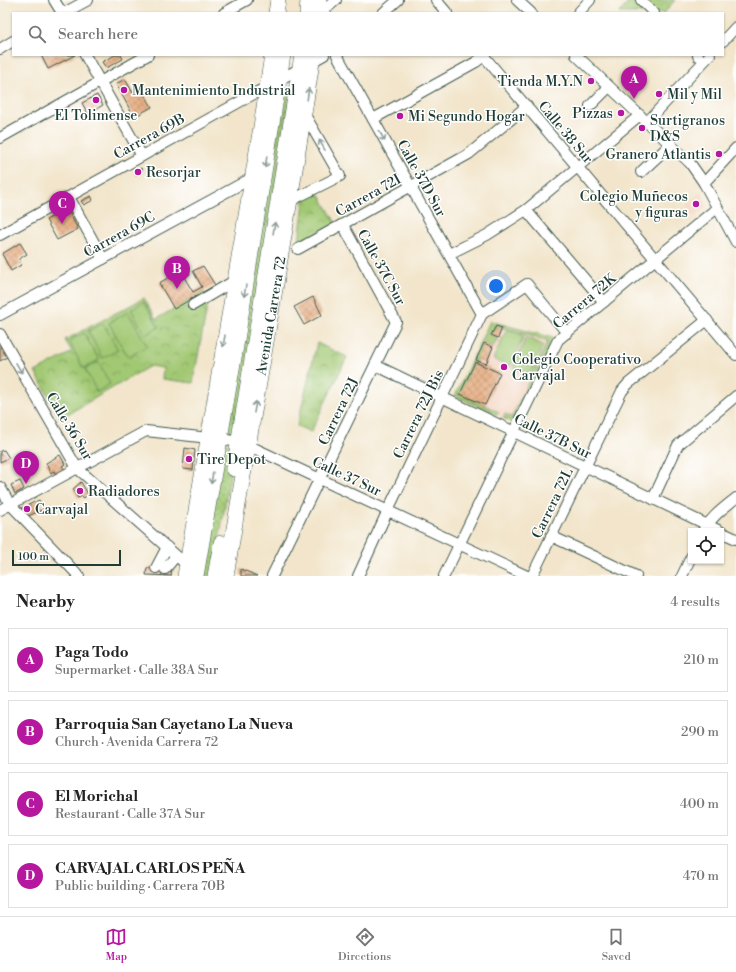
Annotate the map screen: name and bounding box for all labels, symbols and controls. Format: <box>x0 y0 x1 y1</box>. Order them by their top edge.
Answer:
search box <box>12 12 724 56</box>
icon: search <box>26 23 48 45</box>
text: Search here <box>58 25 138 44</box>
pin: A <box>621 66 647 99</box>
place label: Tienda M.Y.N <box>498 73 584 91</box>
marker: Tienda M.Y.N <box>586 76 596 86</box>
place label: Mantenimiento Industrial <box>132 82 295 100</box>
marker: Mantenimiento Industrial <box>119 85 129 95</box>
place label: Mil y Mil <box>667 86 722 104</box>
one-way arrow <box>304 87 312 100</box>
marker: Mil y Mil <box>654 89 664 99</box>
marker: El Tolimense <box>91 95 101 105</box>
street label: Calle 38 Sur <box>534 98 597 168</box>
place label: Pizzas <box>572 105 613 123</box>
place label: El Tolimense <box>55 107 137 125</box>
place label: Mi Segundo Hogar <box>408 108 525 126</box>
marker: Pizzas <box>616 108 626 118</box>
street label: Carrera 69B <box>111 110 188 164</box>
marker: Mi Segundo Hogar <box>395 111 405 121</box>
place label: Surtigranos D&S <box>650 112 725 146</box>
marker: Surtigranos D&S <box>637 123 647 133</box>
one-way arrow <box>379 130 387 142</box>
street label: Calle 37D Sur <box>393 137 450 220</box>
one-way arrow <box>318 139 326 151</box>
place label: Granero Atlantis <box>606 146 711 164</box>
marker: Granero Atlantis <box>714 149 724 159</box>
one-way arrow <box>262 155 270 168</box>
place label: Resorjar <box>146 164 201 182</box>
marker: Resorjar <box>133 167 143 177</box>
street label: Carrera 72I <box>333 170 405 221</box>
place label: Colegio Muñecos y figuras <box>580 188 688 222</box>
pin: C <box>49 191 75 224</box>
marker: Colegio Muñecos y figuras <box>691 199 701 209</box>
street label: Carrera 69C <box>81 208 158 262</box>
one-way arrow <box>271 222 279 235</box>
street label: Calle 37C Sur <box>353 226 409 309</box>
street label: Avenida Carrera 72 <box>252 255 291 378</box>
pin: B <box>164 256 190 289</box>
street label: Carrera 72K <box>549 270 621 333</box>
your location <box>486 276 506 296</box>
one-way arrow <box>241 284 249 297</box>
one-way arrow <box>220 334 228 347</box>
place label: Colegio Cooperativo Carvajal <box>512 351 641 385</box>
one-way arrow <box>16 362 24 374</box>
marker: Colegio Cooperativo Carvajal <box>499 362 509 372</box>
street label: Carrera 72J Bis <box>390 367 448 462</box>
street label: Carrera 72J <box>315 375 363 448</box>
street label: Calle 36 Sur <box>42 389 96 464</box>
one-way arrow <box>252 401 260 414</box>
street label: Calle 37B Sur <box>511 410 594 463</box>
pin: D <box>13 451 39 484</box>
place label: Tire Depot <box>197 451 266 469</box>
street label: Calle 37 Sur <box>309 453 384 501</box>
marker: Tire Depot <box>184 454 194 464</box>
street label: Carrera 72L <box>528 465 578 542</box>
one-way arrow <box>208 471 216 484</box>
place label: Radiadores <box>88 483 160 501</box>
marker: Radiadores <box>75 486 85 496</box>
place label: Carvajal <box>35 501 88 519</box>
marker: Carvajal <box>22 504 32 514</box>
map controls <box>688 528 724 564</box>
button: locate <box>688 528 724 564</box>
scale bar <box>12 548 121 567</box>
text: 100 m <box>18 550 49 564</box>
text: Nearby <box>16 591 75 613</box>
text: 4 results <box>670 594 720 610</box>
text: Paga Todo <box>55 643 129 662</box>
text: A <box>25 652 35 668</box>
text: 210 m <box>684 652 719 668</box>
text: Supermarket · Calle 38A Sur <box>55 662 218 678</box>
text: Parroquia San Cayetano La Nueva <box>55 715 293 734</box>
text: B <box>25 724 35 740</box>
text: 290 m <box>681 724 719 740</box>
text: Church · Avenida Carrera 72 <box>55 734 218 750</box>
text: El Morichal <box>55 787 138 806</box>
text: C <box>25 796 35 812</box>
text: 400 m <box>680 796 719 812</box>
text: Restaurant · Calle 37A Sur <box>55 806 205 822</box>
text: CARVAJAL CARLOS PEÑA <box>55 859 245 878</box>
text: D <box>25 868 35 884</box>
text: 470 m <box>683 868 719 884</box>
text: Public building · Carrera 70B <box>55 878 225 894</box>
tab: Map <box>105 926 127 964</box>
tab: Directions <box>338 926 391 964</box>
tab: Saved <box>602 926 631 964</box>

